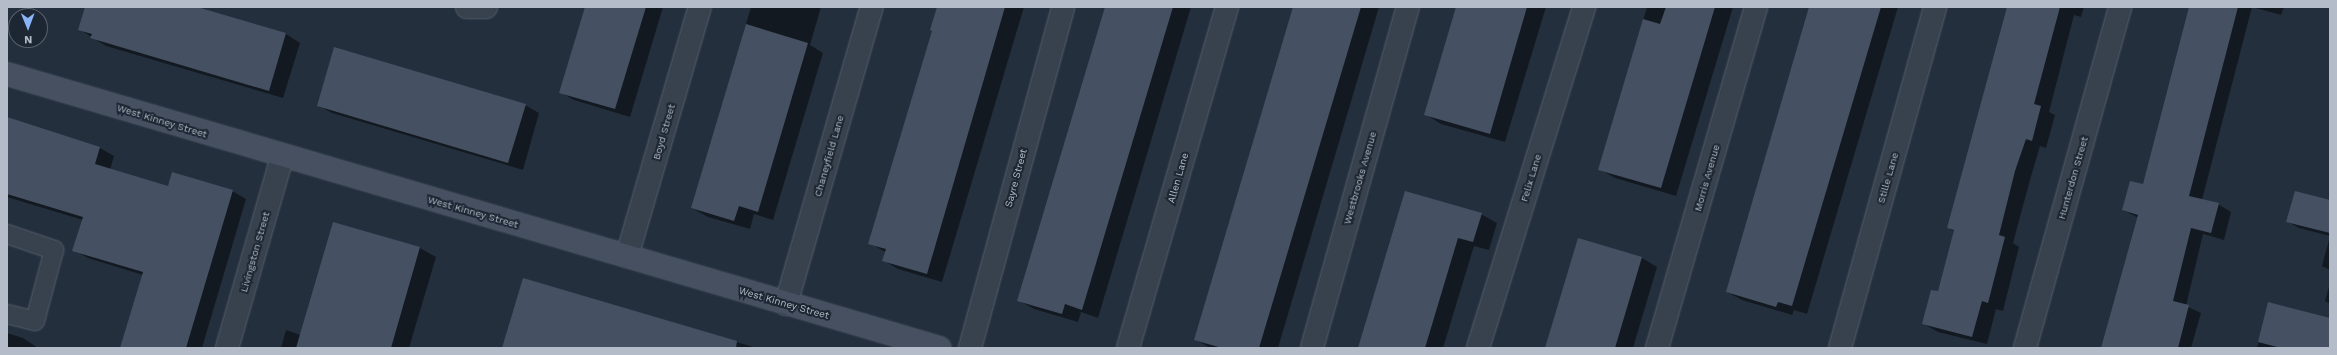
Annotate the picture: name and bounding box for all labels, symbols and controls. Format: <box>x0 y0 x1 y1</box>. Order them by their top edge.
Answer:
north arrow <box>8 8 48 48</box>
text: N <box>24 33 32 46</box>
street label: West Kinney Street <box>115 102 209 140</box>
street label: Boyd Street <box>650 103 678 161</box>
street label: Chaneyfield Lane <box>812 114 846 198</box>
street label: Westbrooks Avenue <box>1341 130 1379 226</box>
street label: Hunterdon Street <box>2055 135 2091 221</box>
street label: Morris Avenue <box>1692 143 1722 213</box>
street label: Sayre Street <box>1002 147 1030 209</box>
street label: Stille Lane <box>1875 151 1901 205</box>
street label: Allen Lane <box>1165 152 1191 204</box>
street label: Felix Lane <box>1518 153 1544 203</box>
street label: West Kinney Street <box>426 193 520 231</box>
street label: Livingston Street <box>238 210 272 294</box>
street label: West Kinney Street <box>737 284 831 322</box>

